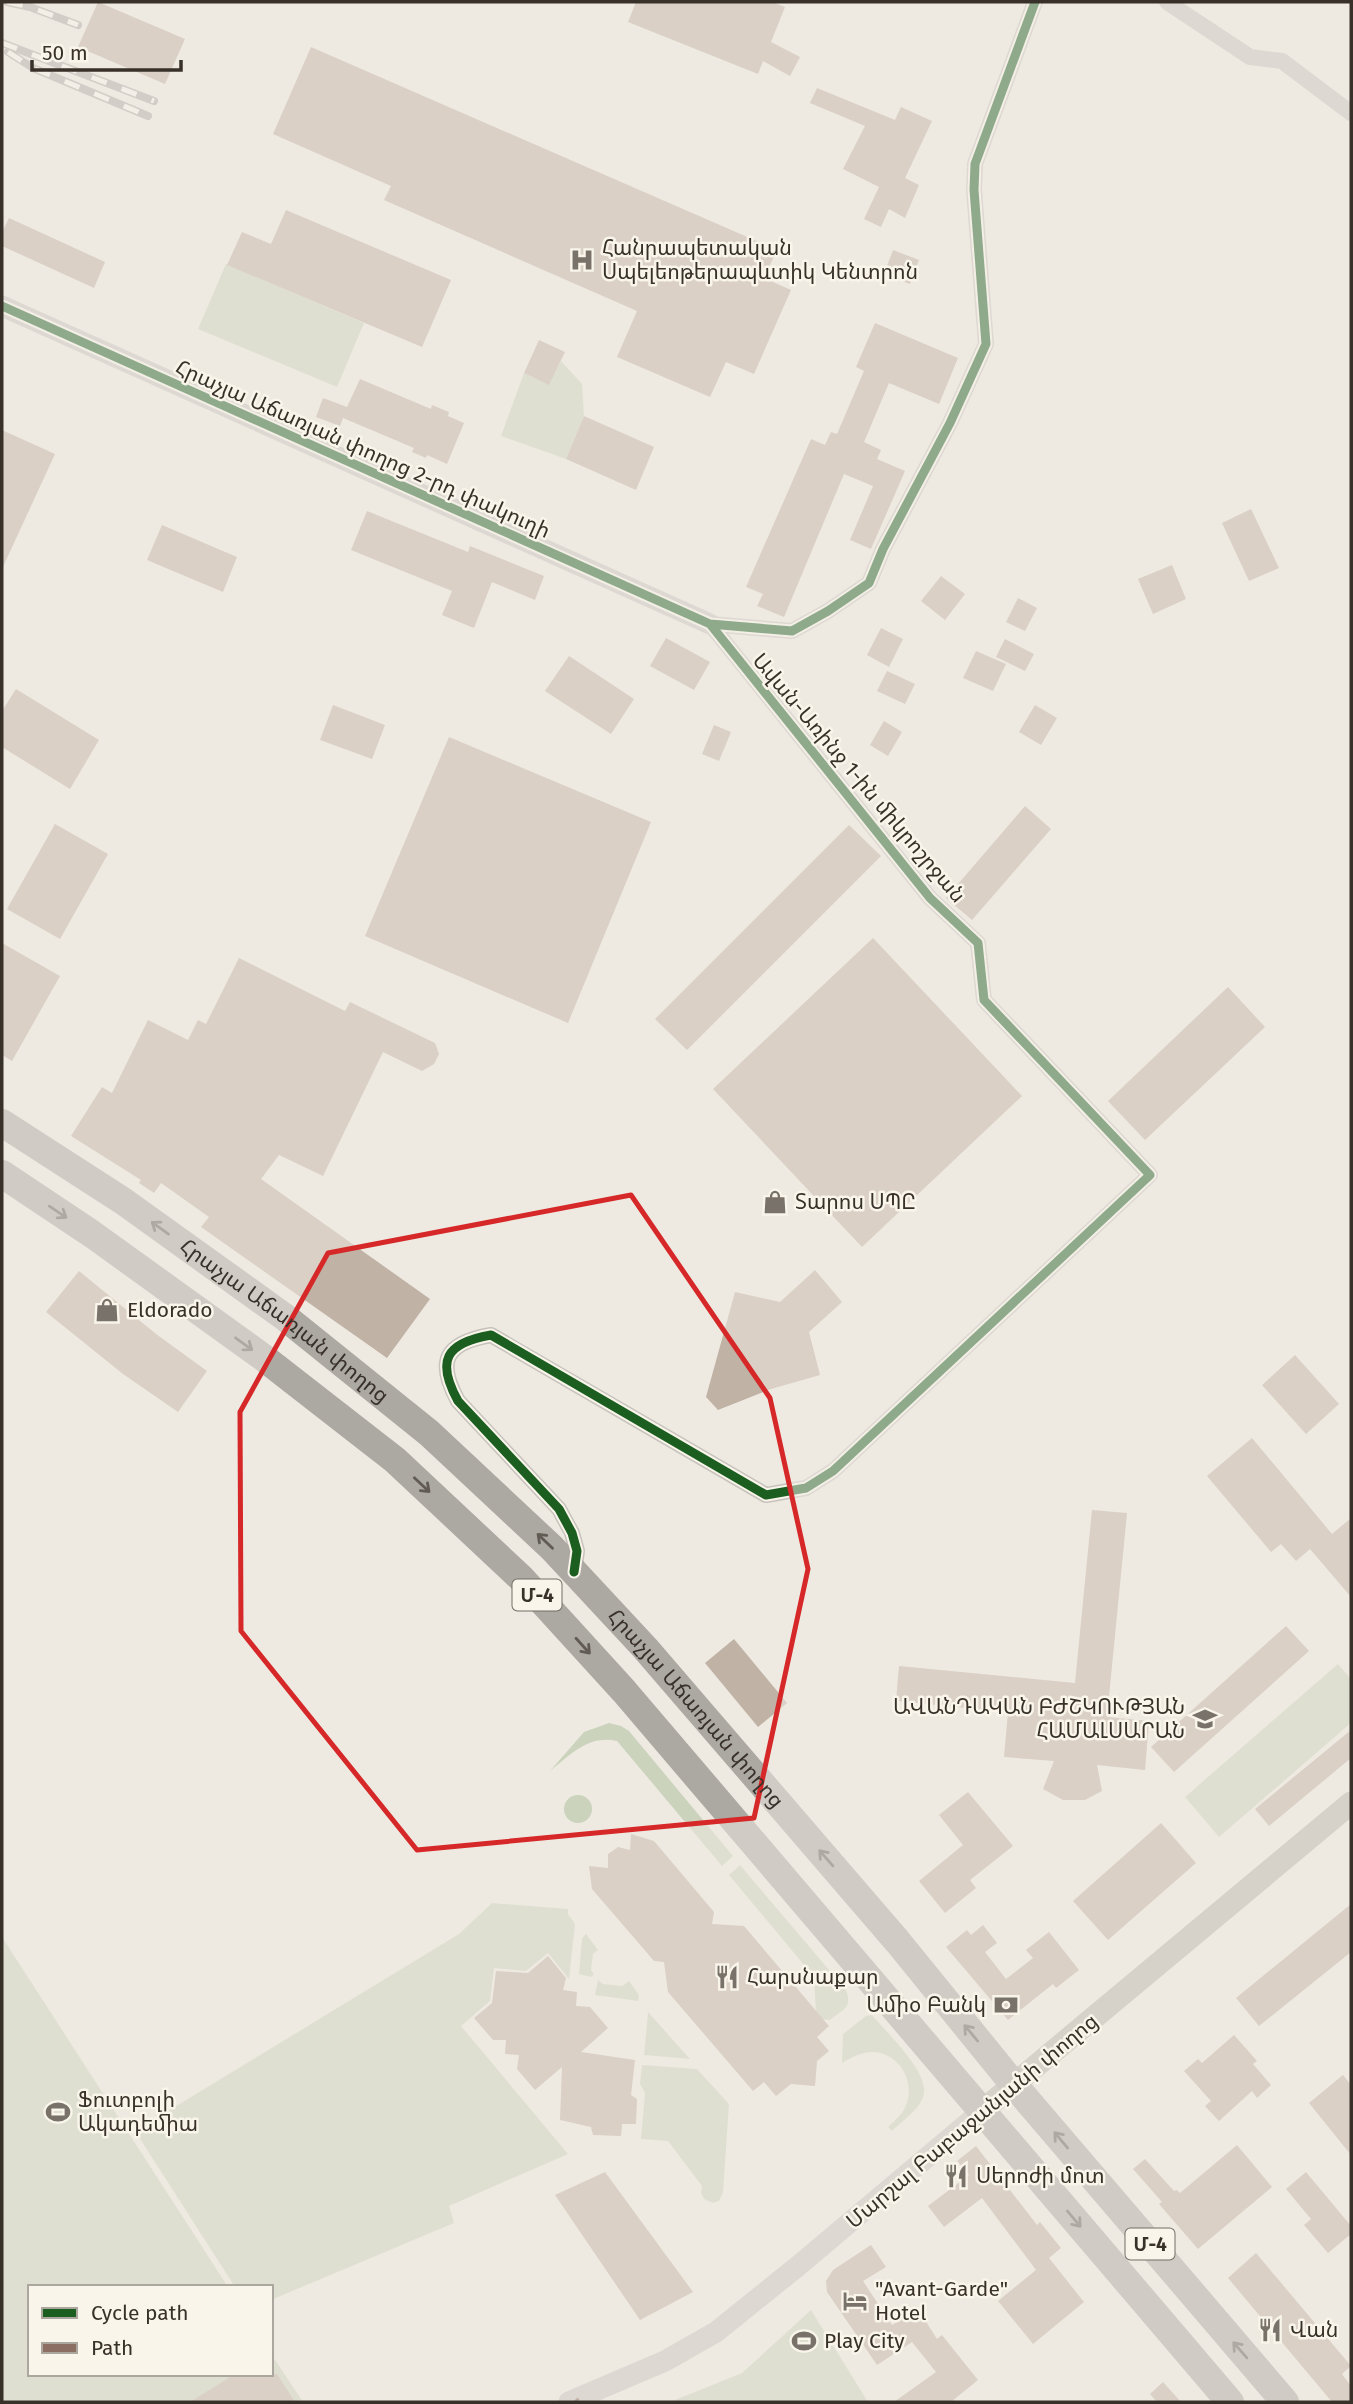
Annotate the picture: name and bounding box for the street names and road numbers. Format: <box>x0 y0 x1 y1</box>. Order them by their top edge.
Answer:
street label: Հրաչյա Աճառյան փողոց 2-րդ փակուղի <box>172 354 554 544</box>
street label: Ավան-Առինջ 1-ին միկրոշրջան <box>747 648 971 908</box>
street label: Հրաչյա Աճառյան փողոց <box>175 1233 394 1408</box>
road number: Մ-4 <box>512 1580 562 1610</box>
street label: Հրաչյա Աճառյան փողոց <box>602 1603 790 1813</box>
street label: Մարշալ Բաբաջանյանի փողոց <box>841 2008 1103 2234</box>
road number: Մ-4 <box>1126 2228 1174 2260</box>

